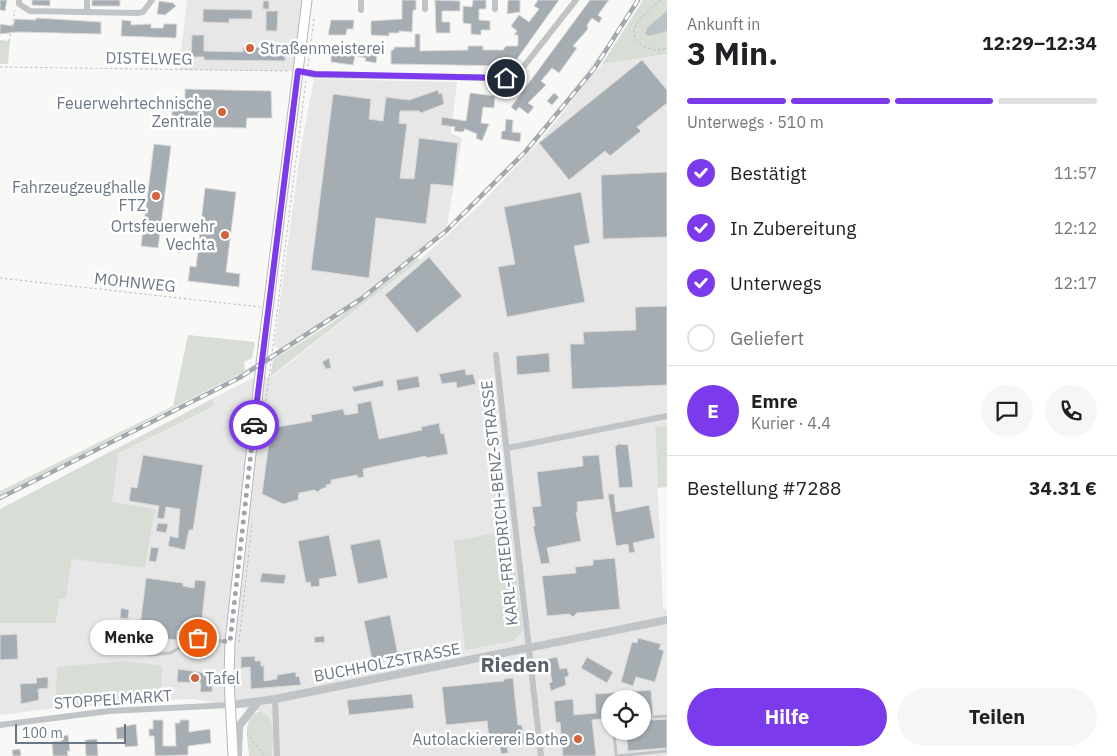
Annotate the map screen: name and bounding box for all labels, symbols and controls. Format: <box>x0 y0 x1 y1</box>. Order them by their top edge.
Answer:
text: Ankunft in <box>687 14 760 34</box>
text: 12:29–12:34 <box>982 31 1097 55</box>
text: 3 Min. <box>687 32 778 74</box>
place label: Straßenmeisterei <box>260 38 385 58</box>
marker: Straßenmeisterei <box>244 42 256 54</box>
street label: DISTELWEG <box>105 47 193 69</box>
pin <box>485 57 527 99</box>
icon: home <box>492 64 520 92</box>
place label: Feuerwehrtechnische Zentrale <box>57 93 212 131</box>
marker: Feuerwehrtechnische Zentrale <box>216 106 228 118</box>
text: Unterwegs · 510 m <box>687 112 824 132</box>
icon: check <box>687 159 715 187</box>
text: Bestätigt <box>730 161 807 185</box>
text: 11:57 <box>1054 163 1097 183</box>
place label: Fahrzeugzeughalle FTZ <box>12 177 146 215</box>
marker: Fahrzeugzeughalle FTZ <box>150 190 162 202</box>
icon: check <box>687 214 715 242</box>
place label: Ortsfeuerwehr Vechta <box>111 216 215 254</box>
text: In Zubereitung <box>730 216 856 240</box>
text: 12:12 <box>1054 218 1097 238</box>
marker: Ortsfeuerwehr Vechta <box>219 229 231 241</box>
street label: MOHNWEG <box>93 268 177 296</box>
icon: check <box>687 269 715 297</box>
text: Unterwegs <box>730 271 822 295</box>
text: 12:17 <box>1054 273 1097 293</box>
text: Geliefert <box>730 326 804 350</box>
street label: KARL-FRIEDRICH-BENZ-STRASSE <box>476 379 522 627</box>
button: chat <box>981 385 1033 437</box>
button: phone <box>1045 385 1097 437</box>
text: Emre <box>751 389 798 413</box>
text: E <box>707 399 719 423</box>
courier <box>229 400 279 450</box>
icon: car <box>240 411 268 439</box>
text: Kurier · 4.4 <box>751 413 831 433</box>
text: Bestellung #7288 <box>687 476 841 500</box>
text: 34.31 € <box>1029 476 1097 500</box>
pin <box>177 617 219 659</box>
callout: Menke <box>90 620 168 656</box>
icon: bag <box>184 624 212 652</box>
text: Menke <box>104 627 154 647</box>
street label: BUCHHOLZSTRASSE <box>312 638 462 686</box>
district label: Rieden <box>480 650 550 678</box>
place label: Tafel <box>205 668 240 688</box>
marker: Tafel <box>189 672 201 684</box>
street label: STOPPELMARKT <box>53 685 173 713</box>
button: Hilfe <box>687 688 887 746</box>
button: Teilen <box>897 688 1097 746</box>
map controls <box>601 690 651 740</box>
button: locate <box>601 690 651 740</box>
scale bar <box>15 721 126 744</box>
text: 100 m <box>22 724 63 742</box>
place label: Autolackiererei Bothe <box>412 729 568 749</box>
marker: Autolackiererei Bothe <box>572 733 584 745</box>

